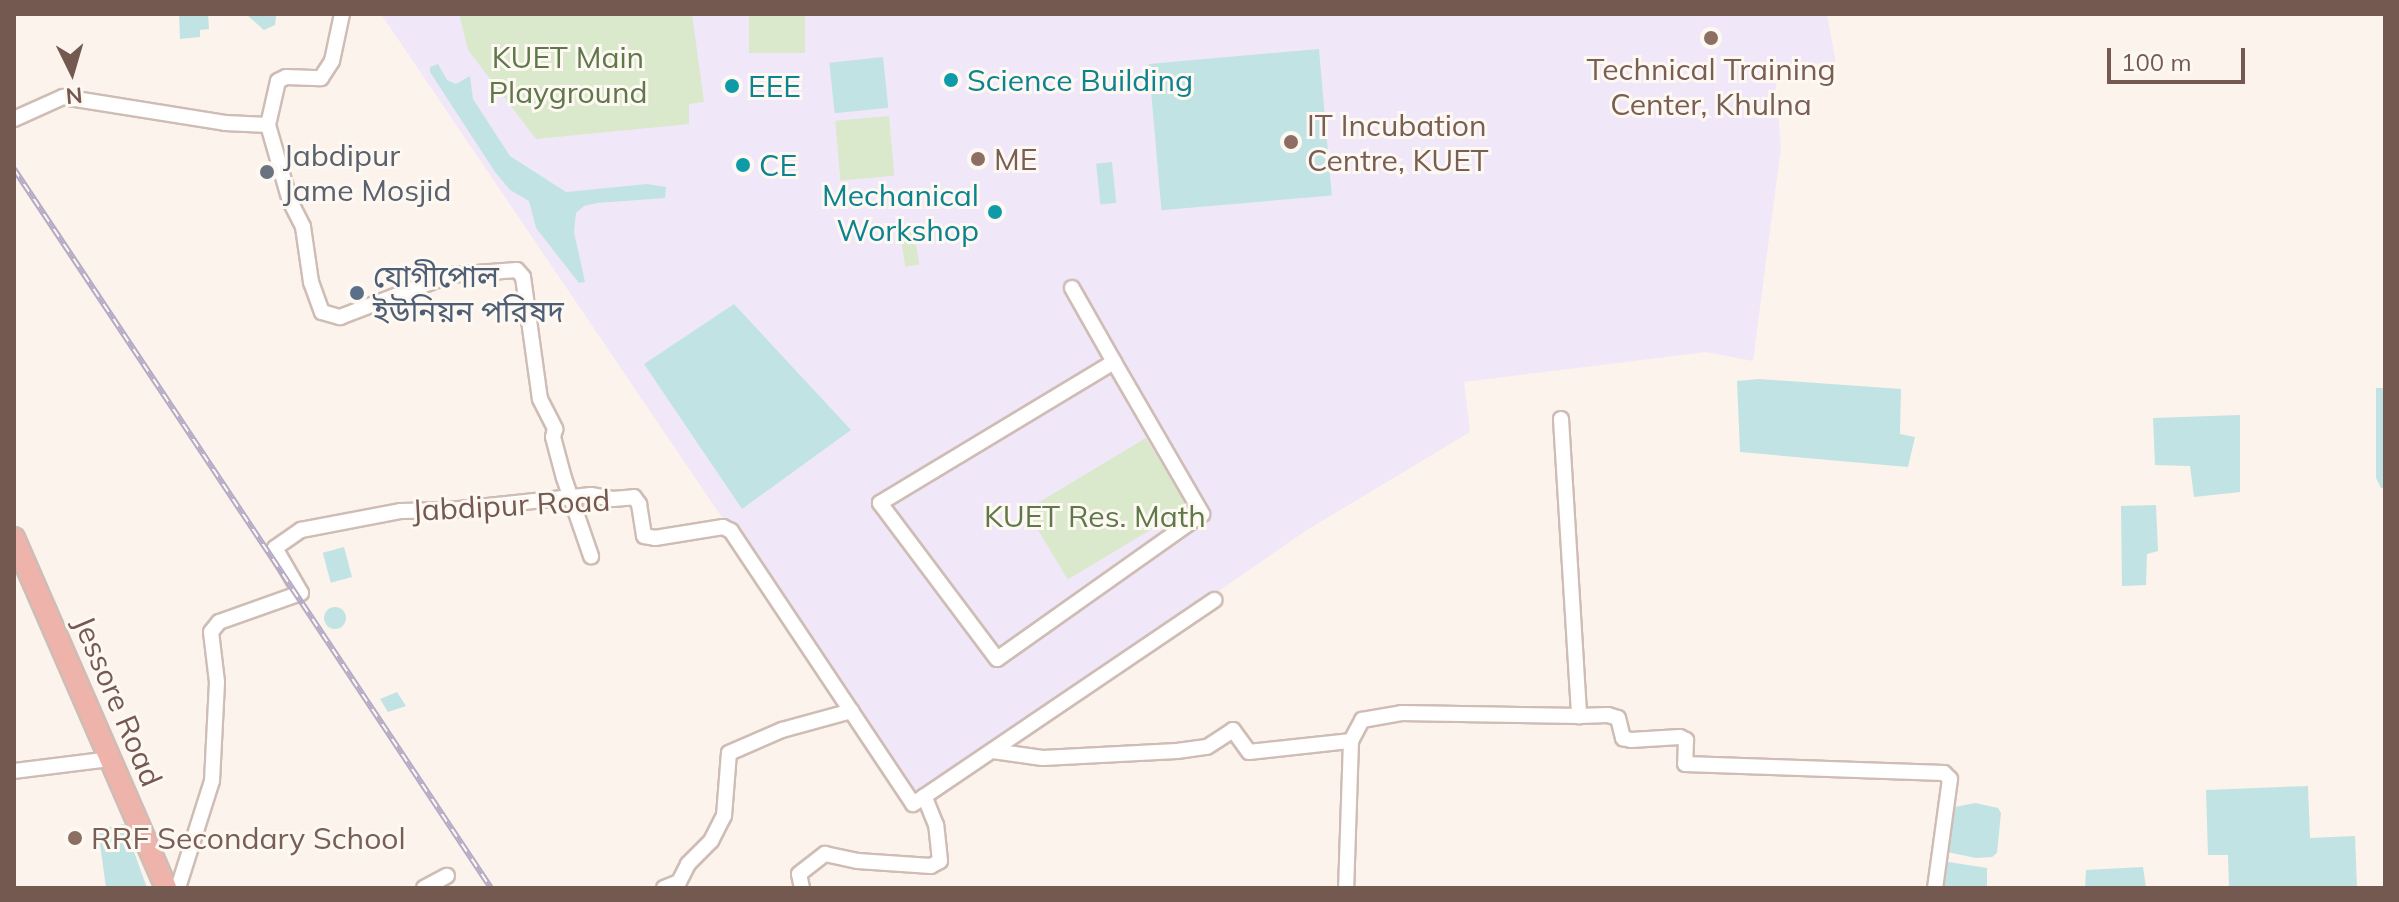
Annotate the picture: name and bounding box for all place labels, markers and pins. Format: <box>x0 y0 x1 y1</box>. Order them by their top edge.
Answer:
marker: Technical Training Center, Khulna <box>1702 29 1720 47</box>
place label: Technical Training Center, Khulna <box>1586 51 1836 122</box>
place label: Science Building <box>967 62 1193 98</box>
place label: EEE <box>748 68 801 104</box>
marker: Science Building <box>942 71 960 89</box>
marker: EEE <box>723 77 741 95</box>
place label: IT Incubation Centre, KUET <box>1307 107 1489 178</box>
marker: IT Incubation Centre, KUET <box>1282 133 1300 151</box>
place label: Jabdipur Jame Mosjid <box>283 137 451 208</box>
place label: ME <box>994 141 1037 177</box>
place label: CE <box>759 147 797 183</box>
marker: ME <box>969 150 987 168</box>
marker: CE <box>734 156 752 174</box>
marker: Jabdipur Jame Mosjid <box>258 163 276 181</box>
place label: Mechanical Workshop <box>822 177 979 248</box>
marker: Mechanical Workshop <box>986 203 1004 221</box>
place label: যোগীপোল ইউনিয়ন পরিষদ <box>373 258 564 328</box>
marker: যোগীপোল ইউনিয়ন পরিষদ <box>348 284 366 302</box>
place label: RRF Secondary School <box>91 820 406 856</box>
marker: RRF Secondary School <box>66 829 84 847</box>

